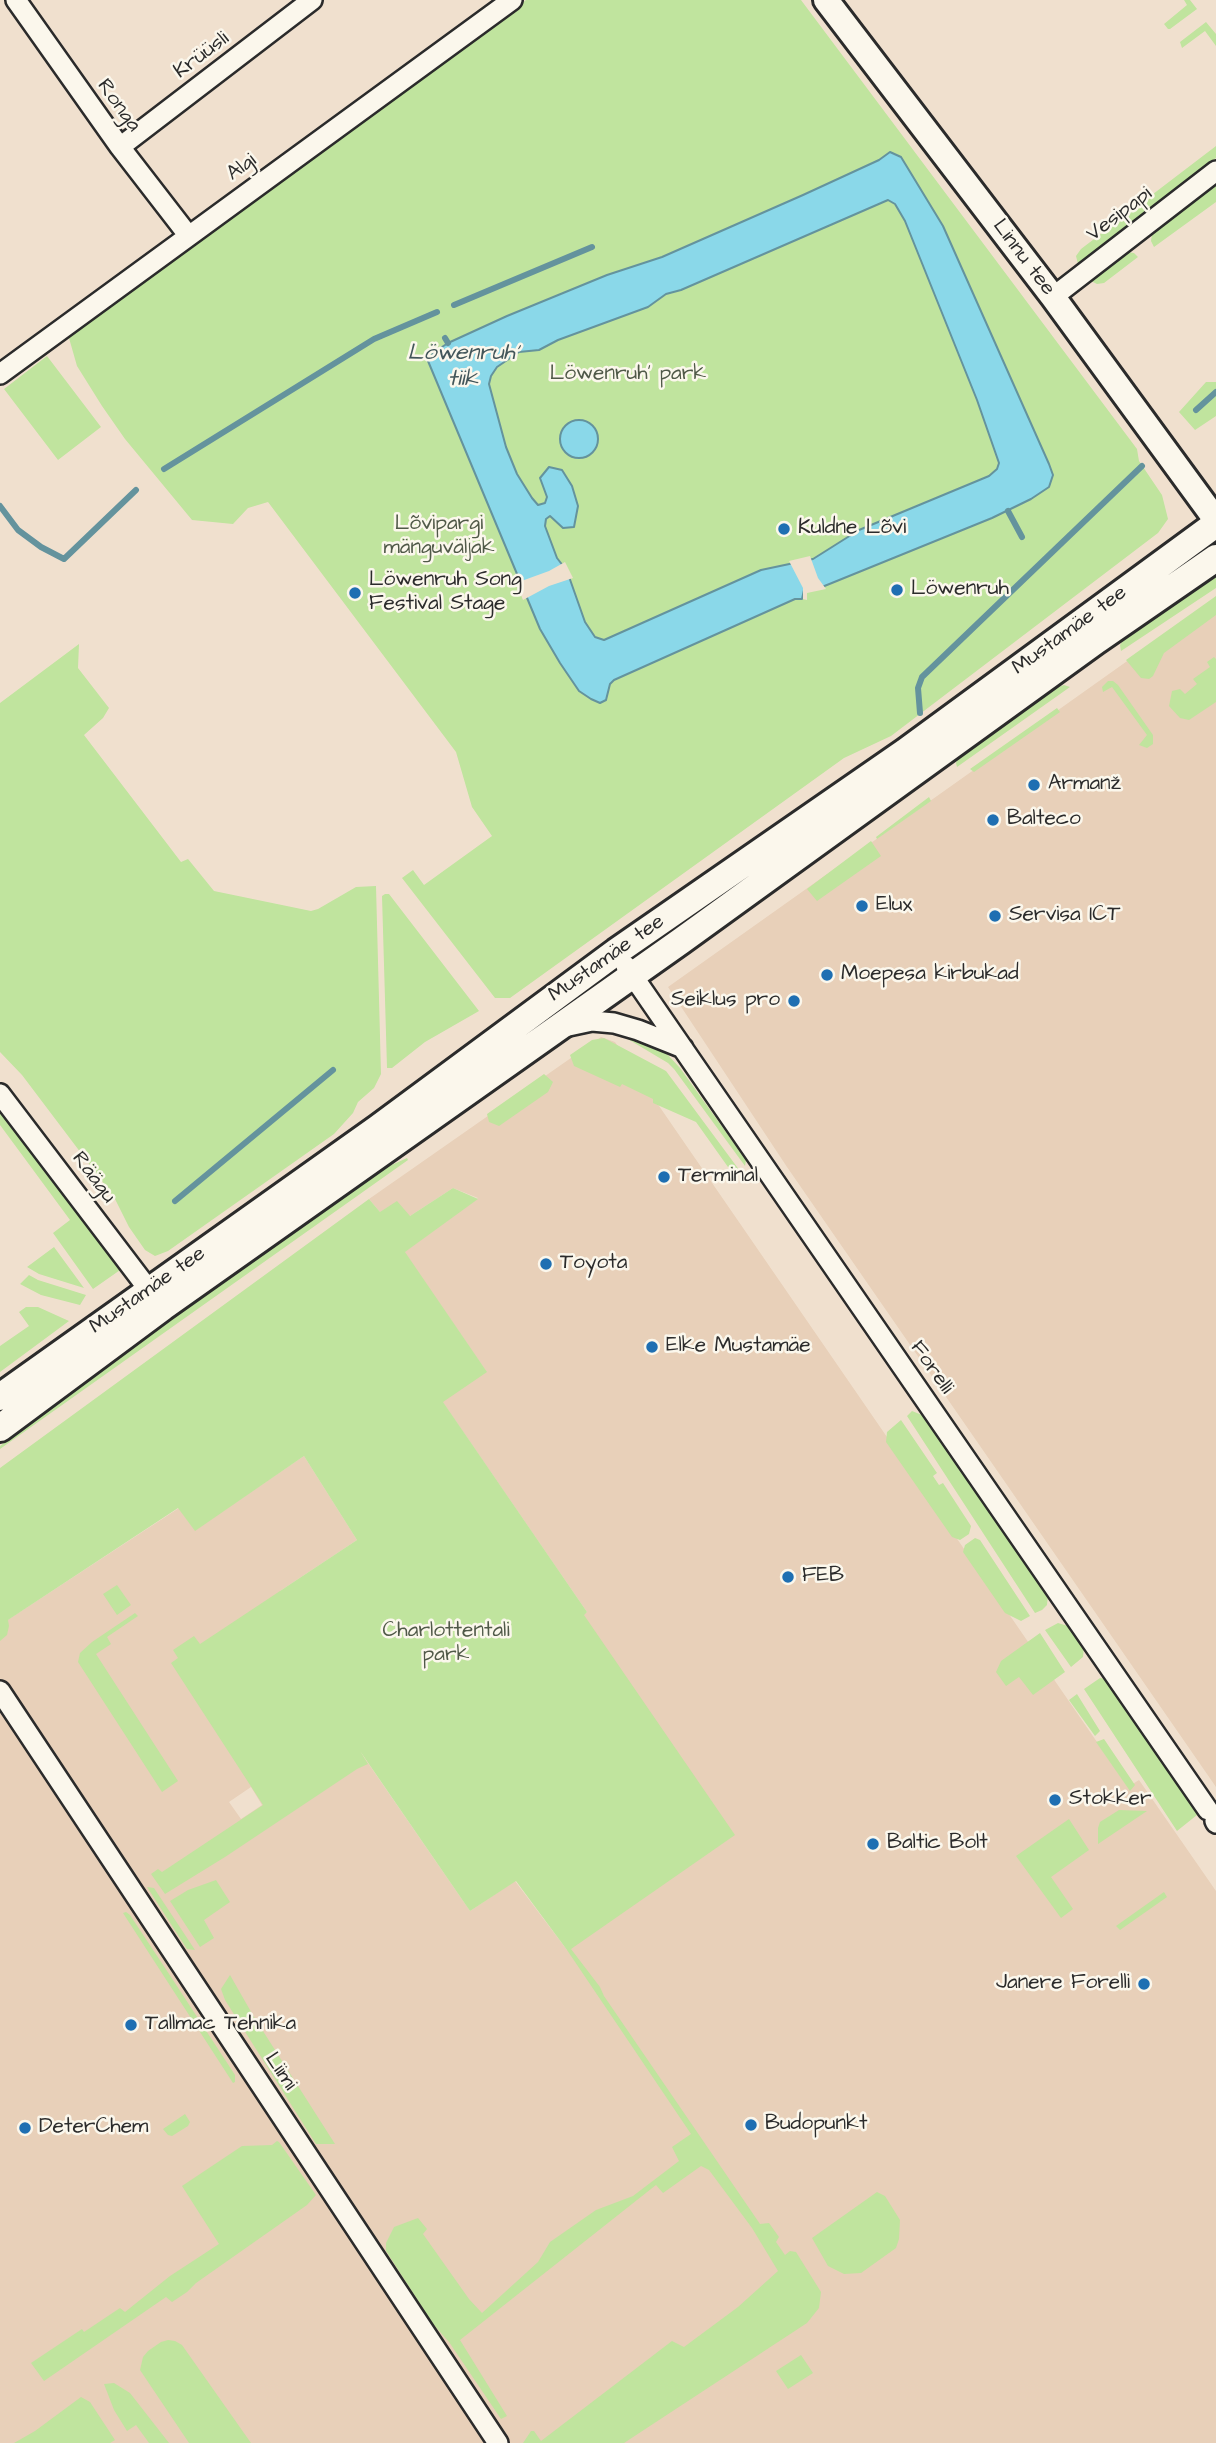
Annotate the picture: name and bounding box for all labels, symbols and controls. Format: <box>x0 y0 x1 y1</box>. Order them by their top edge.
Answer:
street label: Krüüsli <box>169 27 235 85</box>
street label: Ronga <box>91 75 145 137</box>
street label: Algi <box>222 149 262 187</box>
street label: Vesipapi <box>1082 182 1158 248</box>
street label: Linnu tee <box>986 215 1060 301</box>
water label: Löwenruh' tiik <box>408 340 518 394</box>
park label: Löwenruh' park <box>550 362 706 388</box>
park label: Lõvipargi mänguväljak <box>383 512 495 562</box>
place label: Kuldne Lõvi <box>798 516 906 542</box>
marker: Kuldne Lõvi <box>776 521 792 537</box>
place label: Löwenruh Song Festival Stage <box>369 568 522 618</box>
place label: Löwenruh <box>911 577 1009 603</box>
street label: Mustamäe tee <box>1008 581 1132 681</box>
marker: Löwenruh <box>889 582 905 598</box>
marker: Löwenruh Song Festival Stage <box>347 585 363 601</box>
place label: Armanž <box>1048 772 1121 798</box>
marker: Armanž <box>1026 777 1042 793</box>
place label: Balteco <box>1007 807 1081 833</box>
marker: Balteco <box>985 812 1001 828</box>
place label: Elux <box>876 893 912 919</box>
marker: Elux <box>854 898 870 914</box>
place label: Servisa ICT <box>1009 903 1120 929</box>
marker: Servisa ICT <box>987 908 1003 924</box>
street label: Mustamäe tee <box>544 910 670 1008</box>
place label: Moepesa kirbukad <box>841 962 1019 988</box>
marker: Moepesa kirbukad <box>819 967 835 983</box>
place label: Seiklus pro <box>671 988 780 1014</box>
marker: Seiklus pro <box>786 993 802 1009</box>
street label: Räägu <box>66 1147 120 1209</box>
place label: Terminal <box>678 1164 758 1190</box>
marker: Terminal <box>656 1169 672 1185</box>
street label: Mustamäe tee <box>85 1242 211 1340</box>
place label: Toyota <box>560 1251 627 1277</box>
marker: Toyota <box>538 1256 554 1272</box>
place label: Elke Mustamäe <box>666 1334 811 1360</box>
street label: Forelli <box>904 1337 958 1399</box>
marker: Elke Mustamäe <box>644 1339 660 1355</box>
place label: FEB <box>802 1564 844 1590</box>
marker: FEB <box>780 1569 796 1585</box>
park label: Charlottentali park <box>382 1619 510 1669</box>
place label: Stokker <box>1069 1787 1152 1813</box>
marker: Stokker <box>1047 1792 1063 1808</box>
place label: Baltic Bolt <box>887 1831 988 1857</box>
marker: Baltic Bolt <box>865 1836 881 1852</box>
place label: Janere Forelli <box>996 1971 1130 1997</box>
marker: Janere Forelli <box>1136 1976 1152 1992</box>
place label: Tallmac Tehnika <box>145 2012 296 2038</box>
marker: Tallmac Tehnika <box>123 2017 139 2033</box>
street label: Liimi <box>258 2048 302 2096</box>
place label: Budopunkt <box>765 2112 867 2138</box>
place label: DeterChem <box>39 2115 148 2141</box>
marker: Budopunkt <box>743 2117 759 2133</box>
marker: DeterChem <box>17 2120 33 2136</box>

